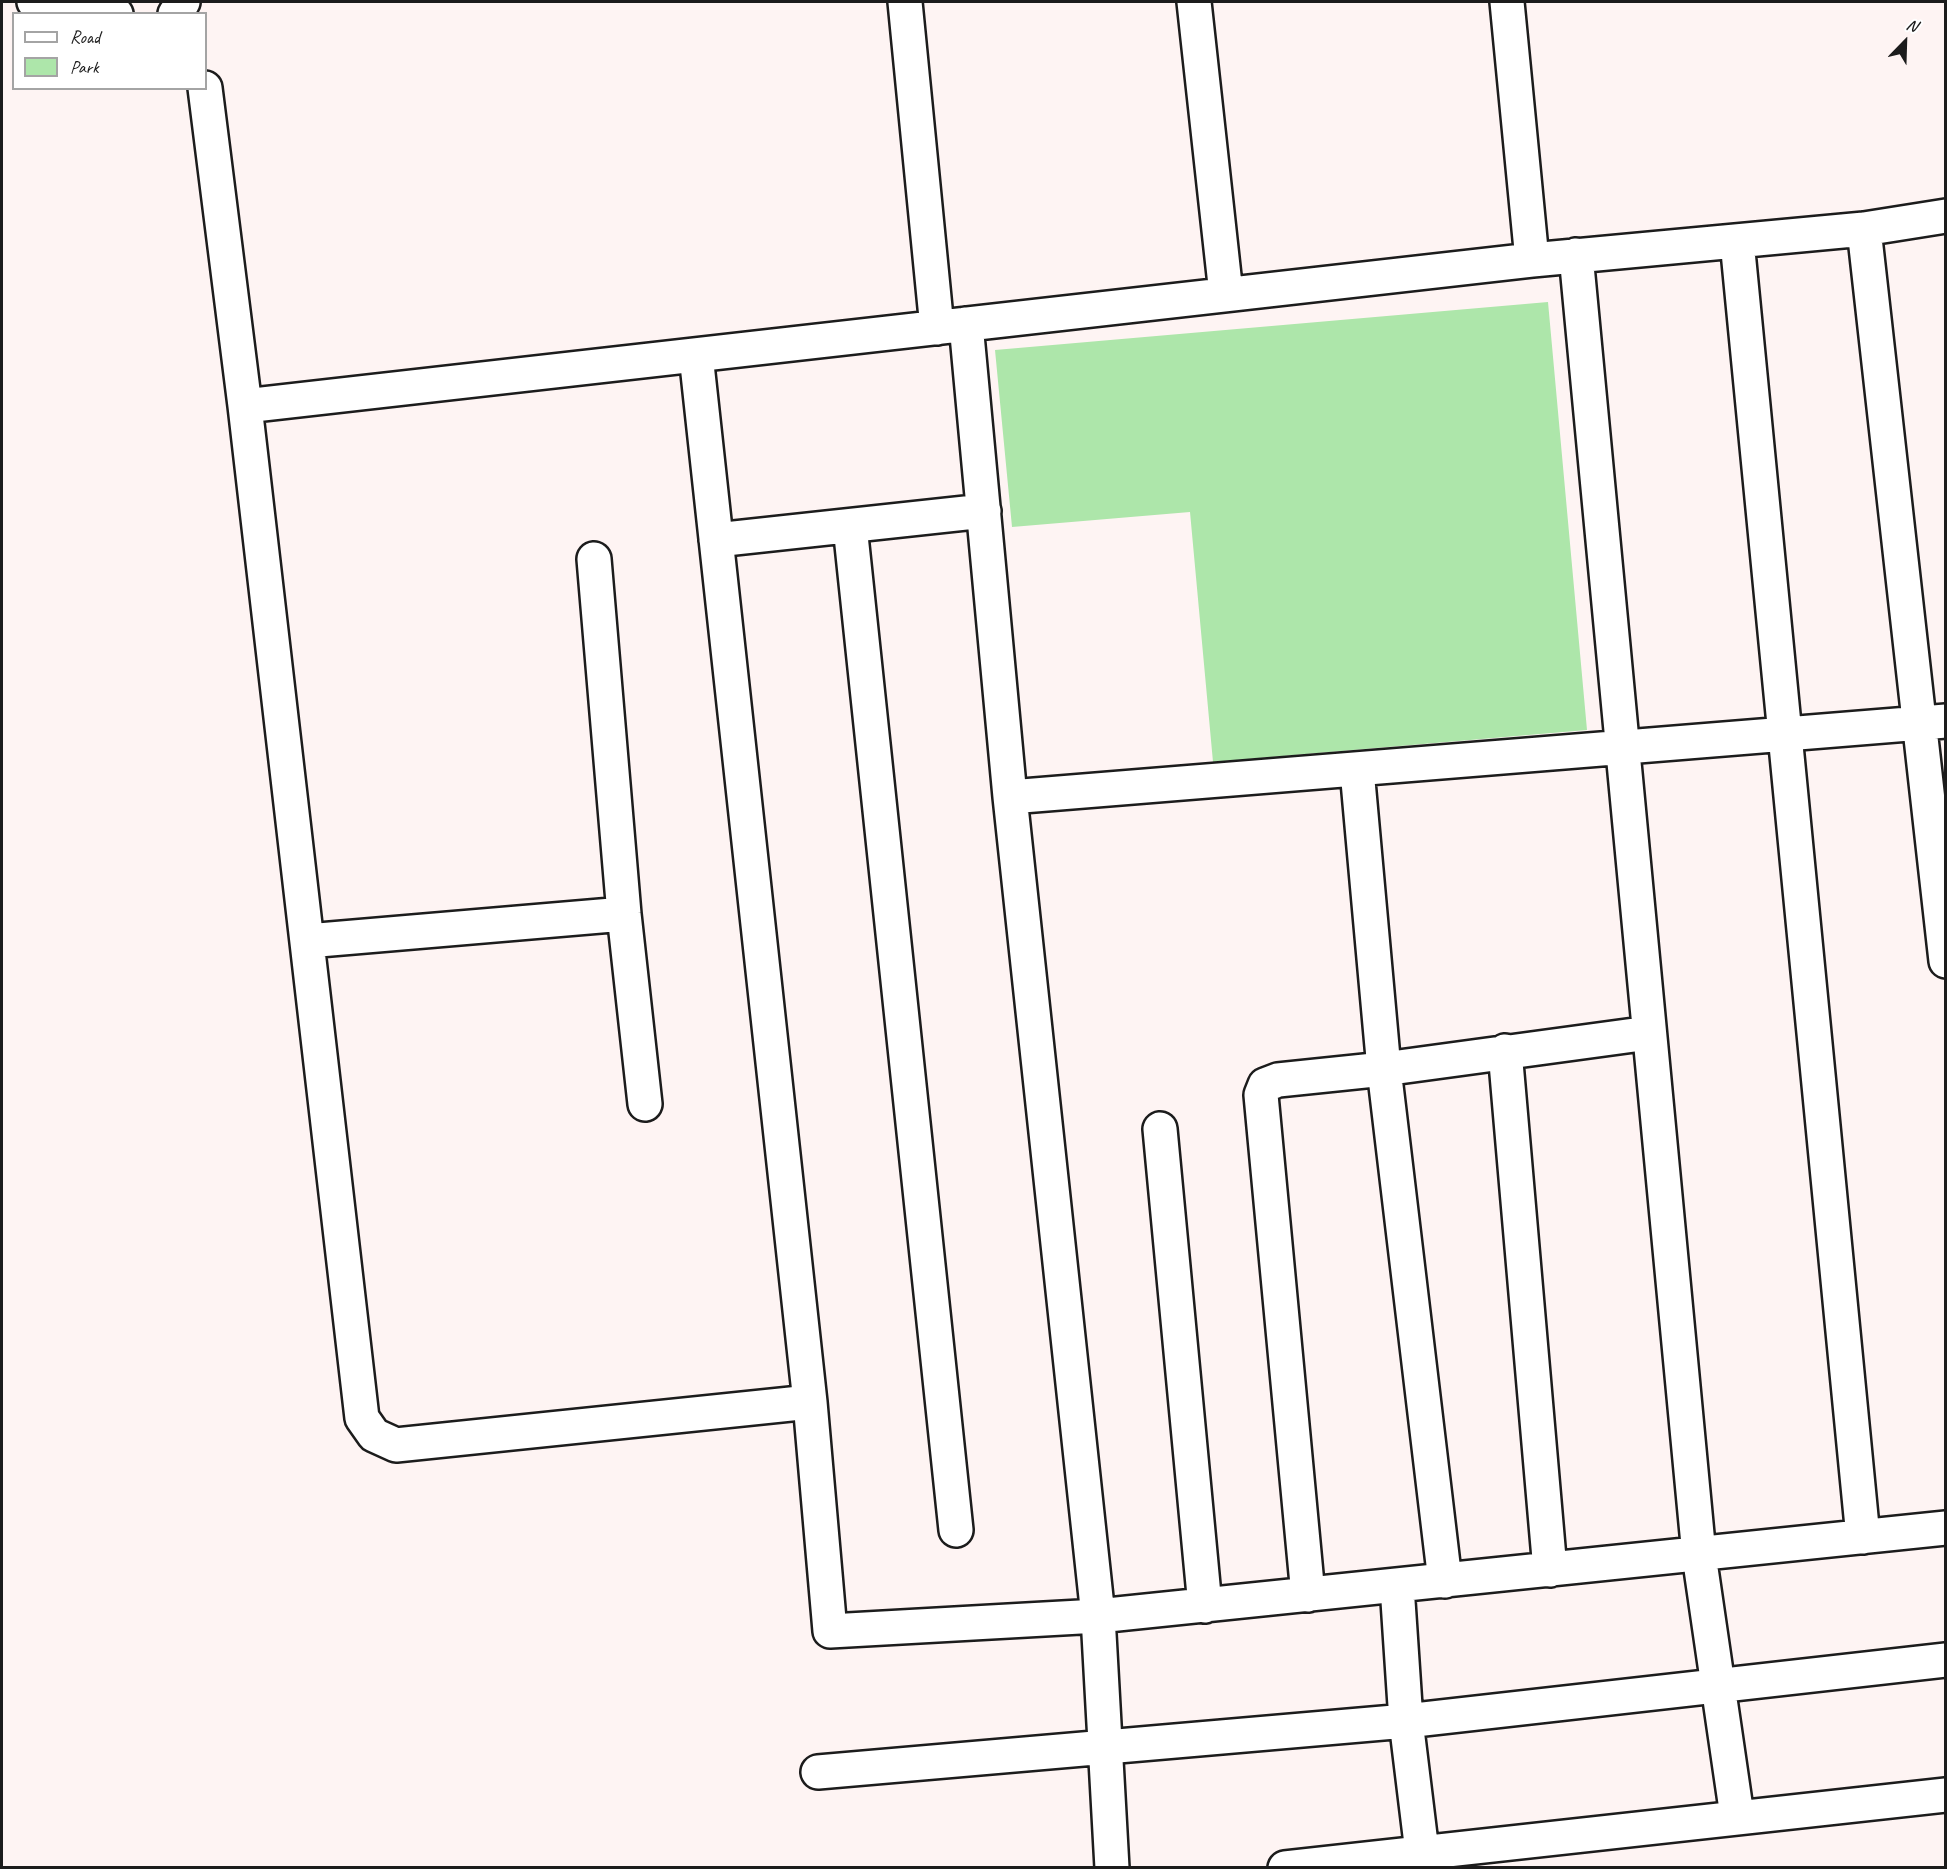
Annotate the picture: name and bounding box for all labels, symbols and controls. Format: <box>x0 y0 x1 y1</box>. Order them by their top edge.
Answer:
legend <box>12 12 207 90</box>
north arrow <box>1875 12 1935 72</box>
text: N <box>1904 14 1920 37</box>
text: Road <box>70 26 100 48</box>
text: Park <box>70 56 99 78</box>

